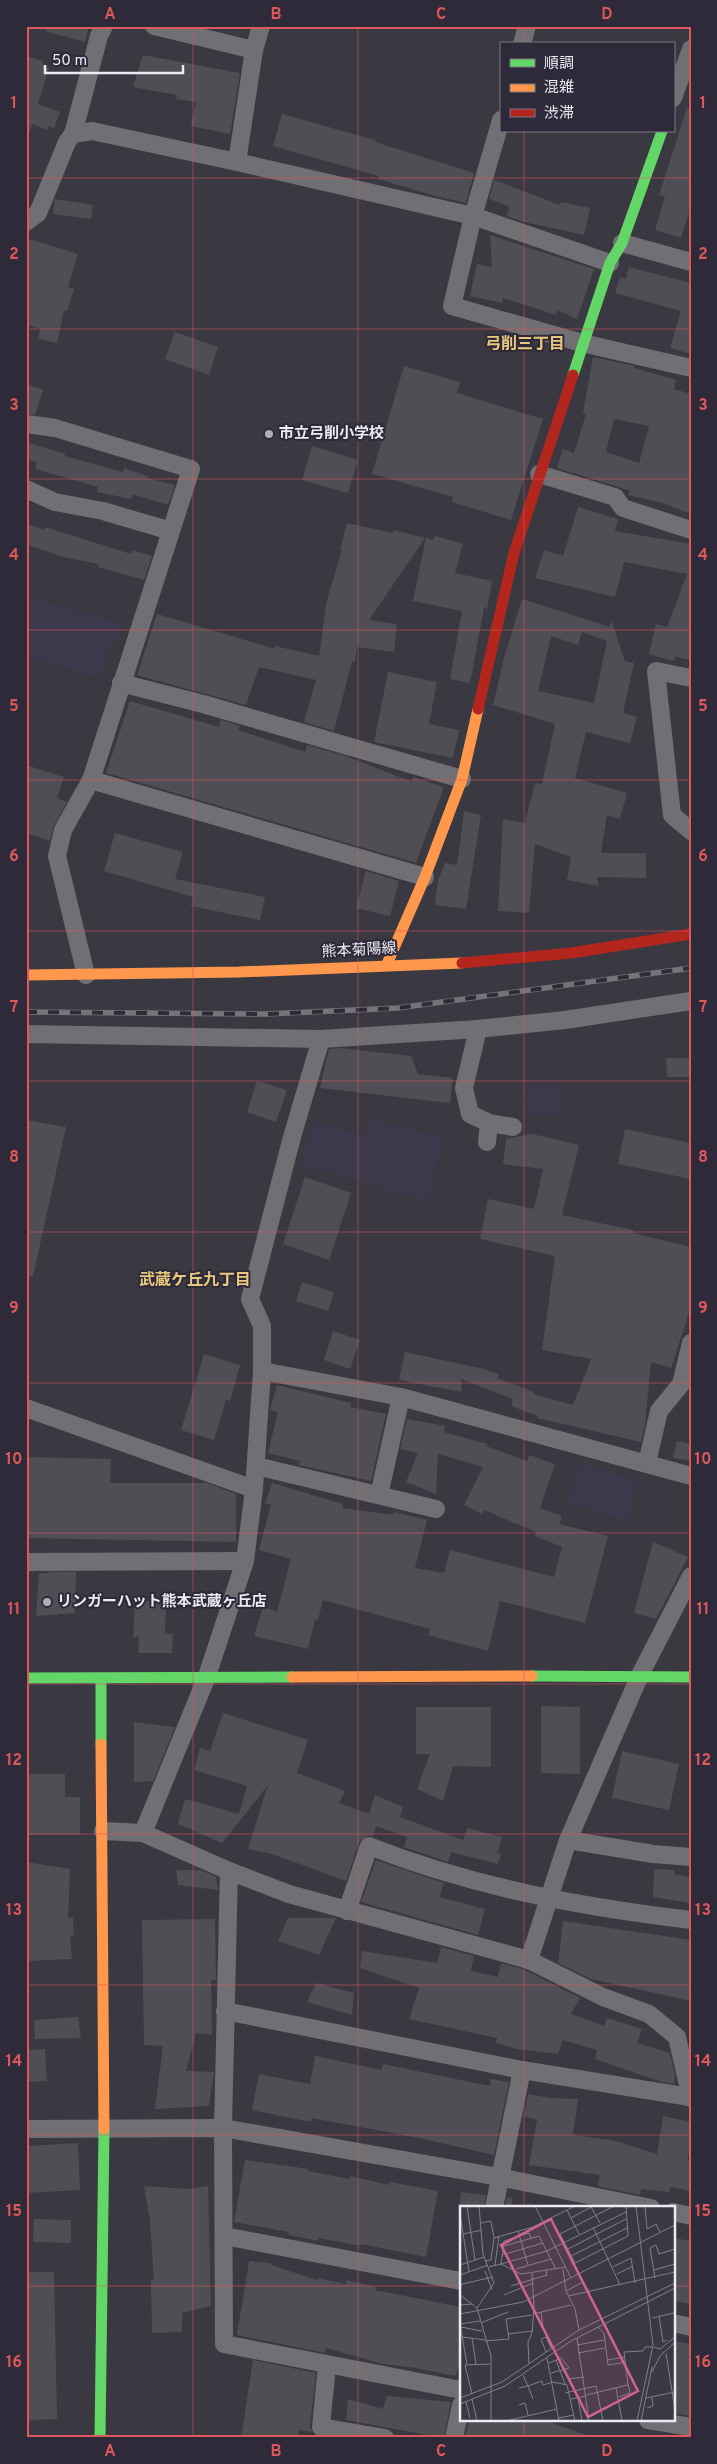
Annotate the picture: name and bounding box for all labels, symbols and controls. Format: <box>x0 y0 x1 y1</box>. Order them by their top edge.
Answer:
text: A <box>104 5 116 25</box>
text: B <box>270 5 282 25</box>
text: C <box>436 5 446 25</box>
text: D <box>601 5 613 25</box>
scale bar <box>45 42 182 74</box>
legend <box>500 42 674 132</box>
text: 50 m <box>52 52 87 71</box>
text: 順調 <box>544 55 574 74</box>
text: 混雑 <box>544 79 574 98</box>
text: 1 <box>11 94 17 114</box>
text: 1 <box>700 94 706 114</box>
text: 渋滞 <box>544 105 574 124</box>
text: 2 <box>9 245 19 265</box>
text: 2 <box>698 245 708 265</box>
district label: 弓削三丁目 <box>485 335 565 355</box>
text: 3 <box>9 396 19 416</box>
text: 3 <box>698 396 708 416</box>
place label: 市立弓削小学校 <box>279 425 384 444</box>
marker: 市立弓削小学校 <box>263 428 275 440</box>
text: 4 <box>9 546 19 566</box>
text: 4 <box>698 546 708 566</box>
text: 5 <box>9 697 19 717</box>
text: 5 <box>698 697 708 717</box>
text: 6 <box>9 847 19 867</box>
text: 6 <box>698 847 708 867</box>
street label: 熊本菊陽線 <box>321 940 397 962</box>
text: 7 <box>10 998 18 1018</box>
text: 7 <box>699 998 707 1018</box>
text: 8 <box>9 1148 19 1168</box>
text: 8 <box>698 1148 708 1168</box>
district label: 武蔵ケ丘九丁目 <box>139 1271 251 1291</box>
text: 9 <box>9 1299 19 1319</box>
text: 9 <box>698 1299 708 1319</box>
text: 10 <box>6 1450 22 1470</box>
text: 10 <box>695 1450 711 1470</box>
place label: リンガーハット熊本武蔵ヶ丘店 <box>57 1592 267 1612</box>
marker: リンガーハット熊本武蔵ヶ丘店 <box>41 1596 53 1608</box>
text: 11 <box>8 1600 20 1620</box>
text: 11 <box>697 1600 709 1620</box>
text: 12 <box>6 1751 22 1771</box>
text: 12 <box>695 1751 711 1771</box>
text: 13 <box>6 1901 22 1921</box>
text: 13 <box>695 1901 711 1921</box>
text: 14 <box>6 2052 22 2072</box>
text: 14 <box>695 2052 711 2072</box>
text: 15 <box>6 2202 22 2222</box>
text: 15 <box>695 2202 711 2222</box>
inset map <box>460 2206 674 2422</box>
text: 16 <box>6 2353 22 2373</box>
text: 16 <box>695 2353 711 2373</box>
text: A <box>104 2442 116 2462</box>
text: B <box>270 2442 282 2462</box>
text: C <box>436 2442 446 2462</box>
text: D <box>601 2442 613 2462</box>

